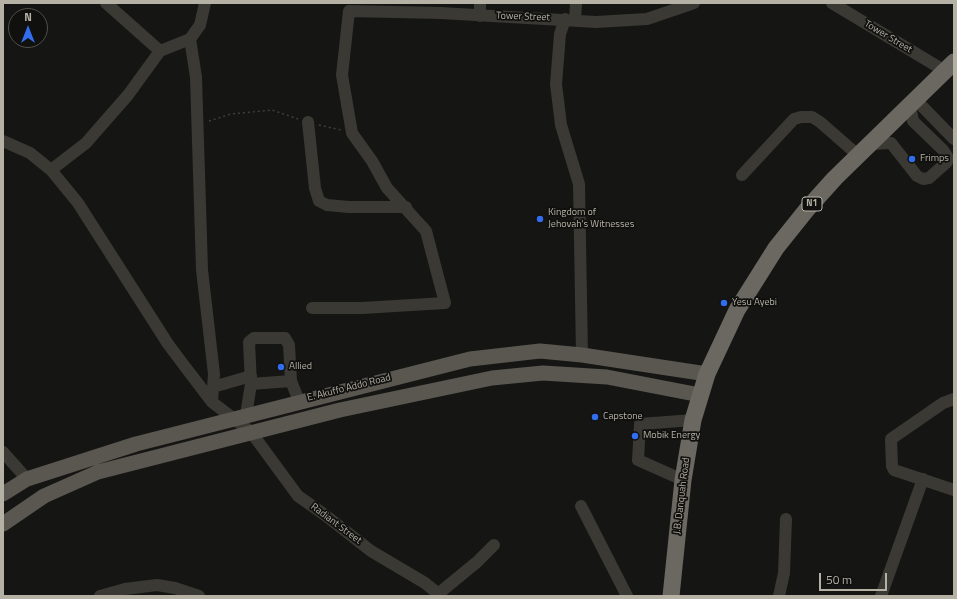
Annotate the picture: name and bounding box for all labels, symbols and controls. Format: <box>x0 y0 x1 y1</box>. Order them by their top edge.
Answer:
north arrow <box>8 8 48 48</box>
text: N <box>24 9 32 25</box>
street label: Tower Street <box>496 10 550 24</box>
street label: Tower Street <box>862 18 914 56</box>
place label: Frimps <box>920 153 949 165</box>
marker: Frimps <box>907 154 917 164</box>
road number: N1 <box>802 197 822 211</box>
place label: Kingdom of Jehovah's Witnesses <box>548 207 634 230</box>
marker: Kingdom of Jehovah's Witnesses <box>535 214 545 224</box>
place label: Yesu Ayebi <box>732 297 777 309</box>
marker: Yesu Ayebi <box>719 298 729 308</box>
place label: Allied <box>289 361 312 373</box>
marker: Allied <box>276 362 286 372</box>
street label: E. Akuffo Addo Road <box>306 372 392 404</box>
place label: Capstone <box>603 411 643 423</box>
marker: Capstone <box>590 412 600 422</box>
place label: Mobik Energy <box>643 430 700 442</box>
marker: Mobik Energy <box>630 431 640 441</box>
street label: J.B. Danquah Road <box>671 457 693 535</box>
street label: Radiant Street <box>308 501 364 547</box>
scale bar <box>821 565 889 591</box>
text: 50 m <box>826 570 852 589</box>

